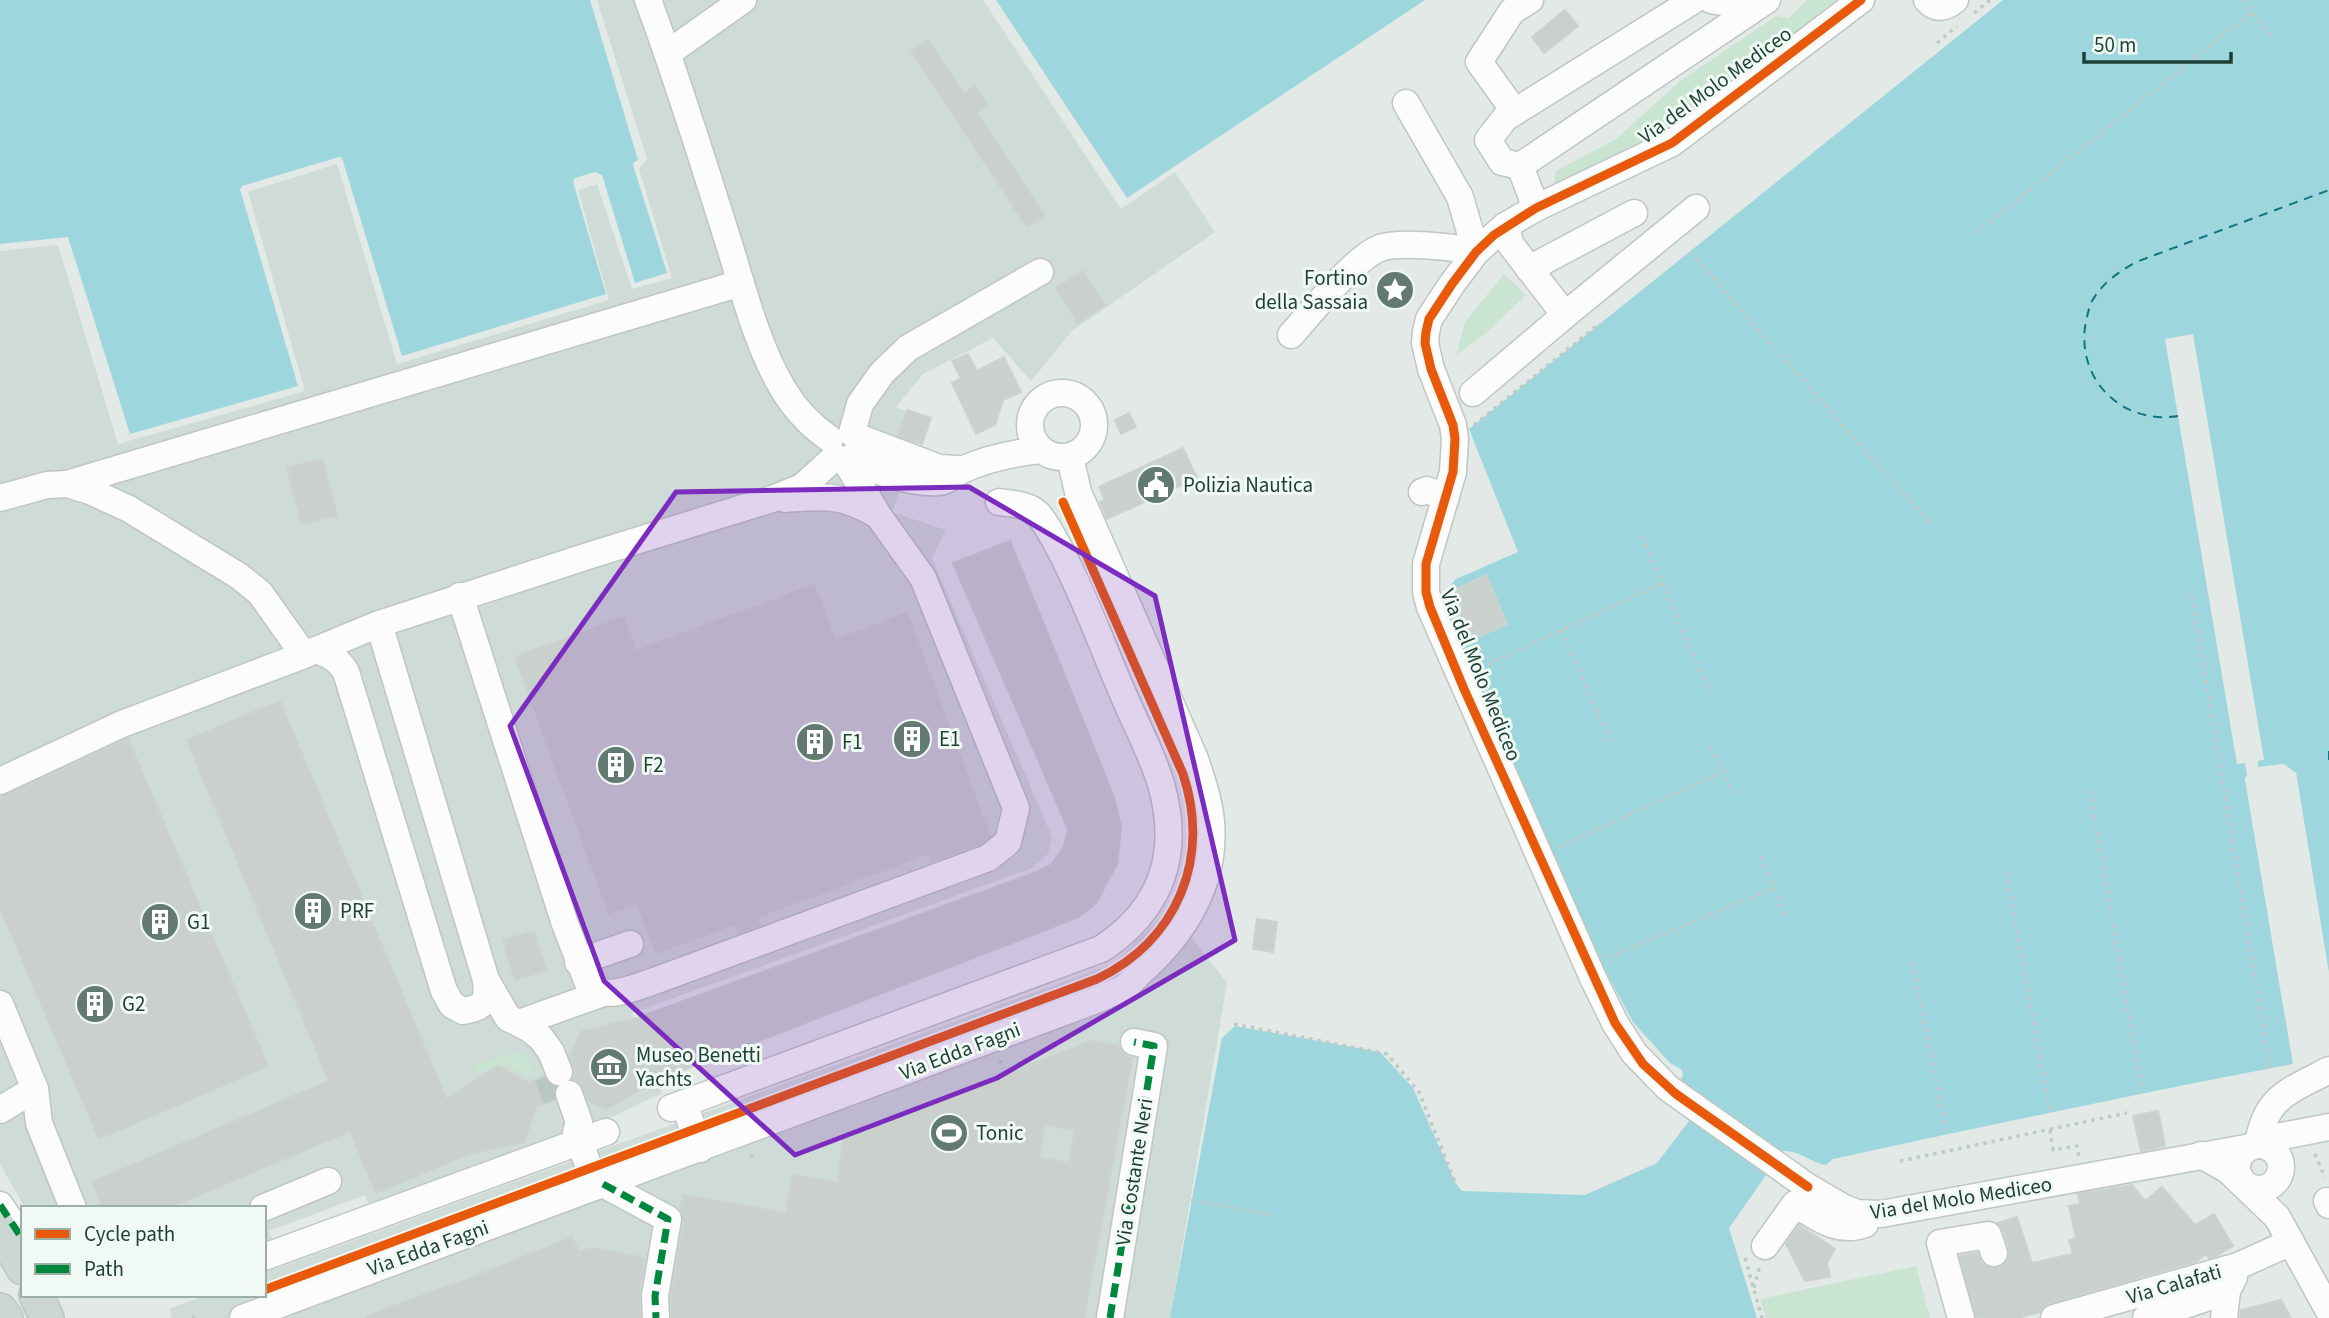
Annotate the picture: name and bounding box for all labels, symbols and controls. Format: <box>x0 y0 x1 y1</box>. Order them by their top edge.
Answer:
street label: Via del Molo Mediceo <box>1632 19 1798 151</box>
scale bar <box>2084 21 2231 65</box>
text: 50 m <box>2094 30 2136 60</box>
place label: Fortino della Sassaia <box>1255 263 1368 317</box>
place icon: Fortino della Sassaia <box>1374 269 1416 311</box>
public building icon: Polizia Nautica <box>1135 464 1177 506</box>
place label: Polizia Nautica <box>1183 470 1313 500</box>
street label: Via del Molo Mediceo <box>1433 584 1529 766</box>
building icon: E1 <box>891 718 933 760</box>
building icon: F1 <box>794 721 836 763</box>
place label: E1 <box>939 724 961 754</box>
place label: F1 <box>842 727 863 757</box>
building icon: F2 <box>595 744 637 786</box>
place label: F2 <box>643 750 664 780</box>
building icon: PRF <box>292 890 334 932</box>
place label: PRF <box>340 896 374 926</box>
building icon: G1 <box>139 901 181 943</box>
place label: G1 <box>187 907 210 937</box>
building icon: G2 <box>74 983 116 1025</box>
place label: G2 <box>122 989 145 1019</box>
street label: Via Edda Fagni <box>895 1014 1025 1088</box>
place label: Museo Benetti Yachts <box>635 1040 761 1094</box>
museum icon: Museo Benetti Yachts <box>588 1046 630 1088</box>
street label: Via Costante Neri <box>1108 1096 1160 1248</box>
sports icon: Tonic <box>928 1112 970 1154</box>
place label: Tonic <box>976 1118 1024 1148</box>
street label: Via del Molo Mediceo <box>1868 1169 2054 1227</box>
legend <box>21 1206 266 1297</box>
street label: Via Edda Fagni <box>363 1212 493 1284</box>
text: Cycle path <box>84 1219 175 1249</box>
text: Path <box>84 1254 124 1284</box>
street label: Via Calafati <box>2123 1256 2225 1312</box>

